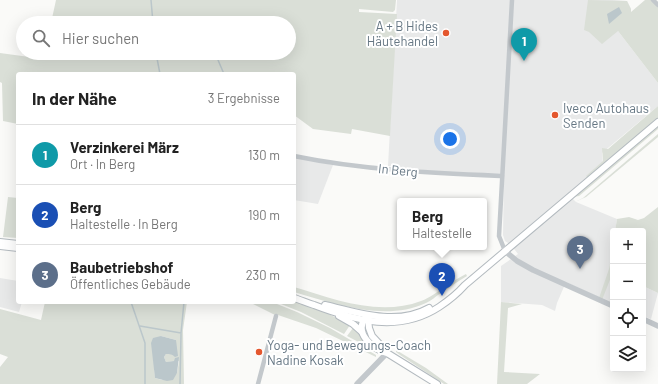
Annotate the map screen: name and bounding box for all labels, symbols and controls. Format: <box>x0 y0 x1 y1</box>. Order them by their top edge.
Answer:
search box <box>16 16 296 60</box>
place label: A + B Hides Häutehandel <box>367 18 438 49</box>
icon: search <box>30 27 52 49</box>
marker: A + B Hides Häutehandel <box>441 28 451 38</box>
pin: 1 <box>511 28 537 61</box>
text: Hier suchen <box>62 29 139 47</box>
text: In der Nähe <box>32 88 117 108</box>
text: 3 Ergebnisse <box>208 90 280 106</box>
place label: Iveco Autohaus Senden <box>563 100 649 131</box>
marker: Iveco Autohaus Senden <box>550 110 560 120</box>
your location <box>440 129 460 149</box>
text: Verzinkerei März <box>70 138 179 156</box>
text: 1 <box>43 147 47 163</box>
text: 130 m <box>248 147 280 163</box>
text: Ort · In Berg <box>70 156 135 172</box>
street label: In Berg <box>377 160 419 180</box>
text: Berg <box>70 198 101 216</box>
popup <box>397 198 487 250</box>
text: 2 <box>41 207 49 223</box>
text: 190 m <box>248 207 280 223</box>
text: Berg <box>412 207 443 225</box>
text: Haltestelle · In Berg <box>70 216 178 232</box>
text: Haltestelle <box>412 225 472 241</box>
map controls <box>610 228 646 372</box>
button: + <box>610 228 646 264</box>
pin: 3 <box>567 236 593 269</box>
text: Baubetriebshof <box>70 258 173 276</box>
pin: 2 <box>429 263 455 296</box>
button: − <box>610 264 646 300</box>
text: 3 <box>41 267 49 283</box>
text: 230 m <box>246 267 280 283</box>
text: Öffentliches Gebäude <box>70 276 191 292</box>
button: locate <box>610 300 646 336</box>
button: layers <box>610 336 646 372</box>
place label: Yoga- und Bewegungs-Coach Nadine Kosak <box>267 337 431 368</box>
marker: Yoga- und Bewegungs-Coach Nadine Kosak <box>254 347 264 357</box>

